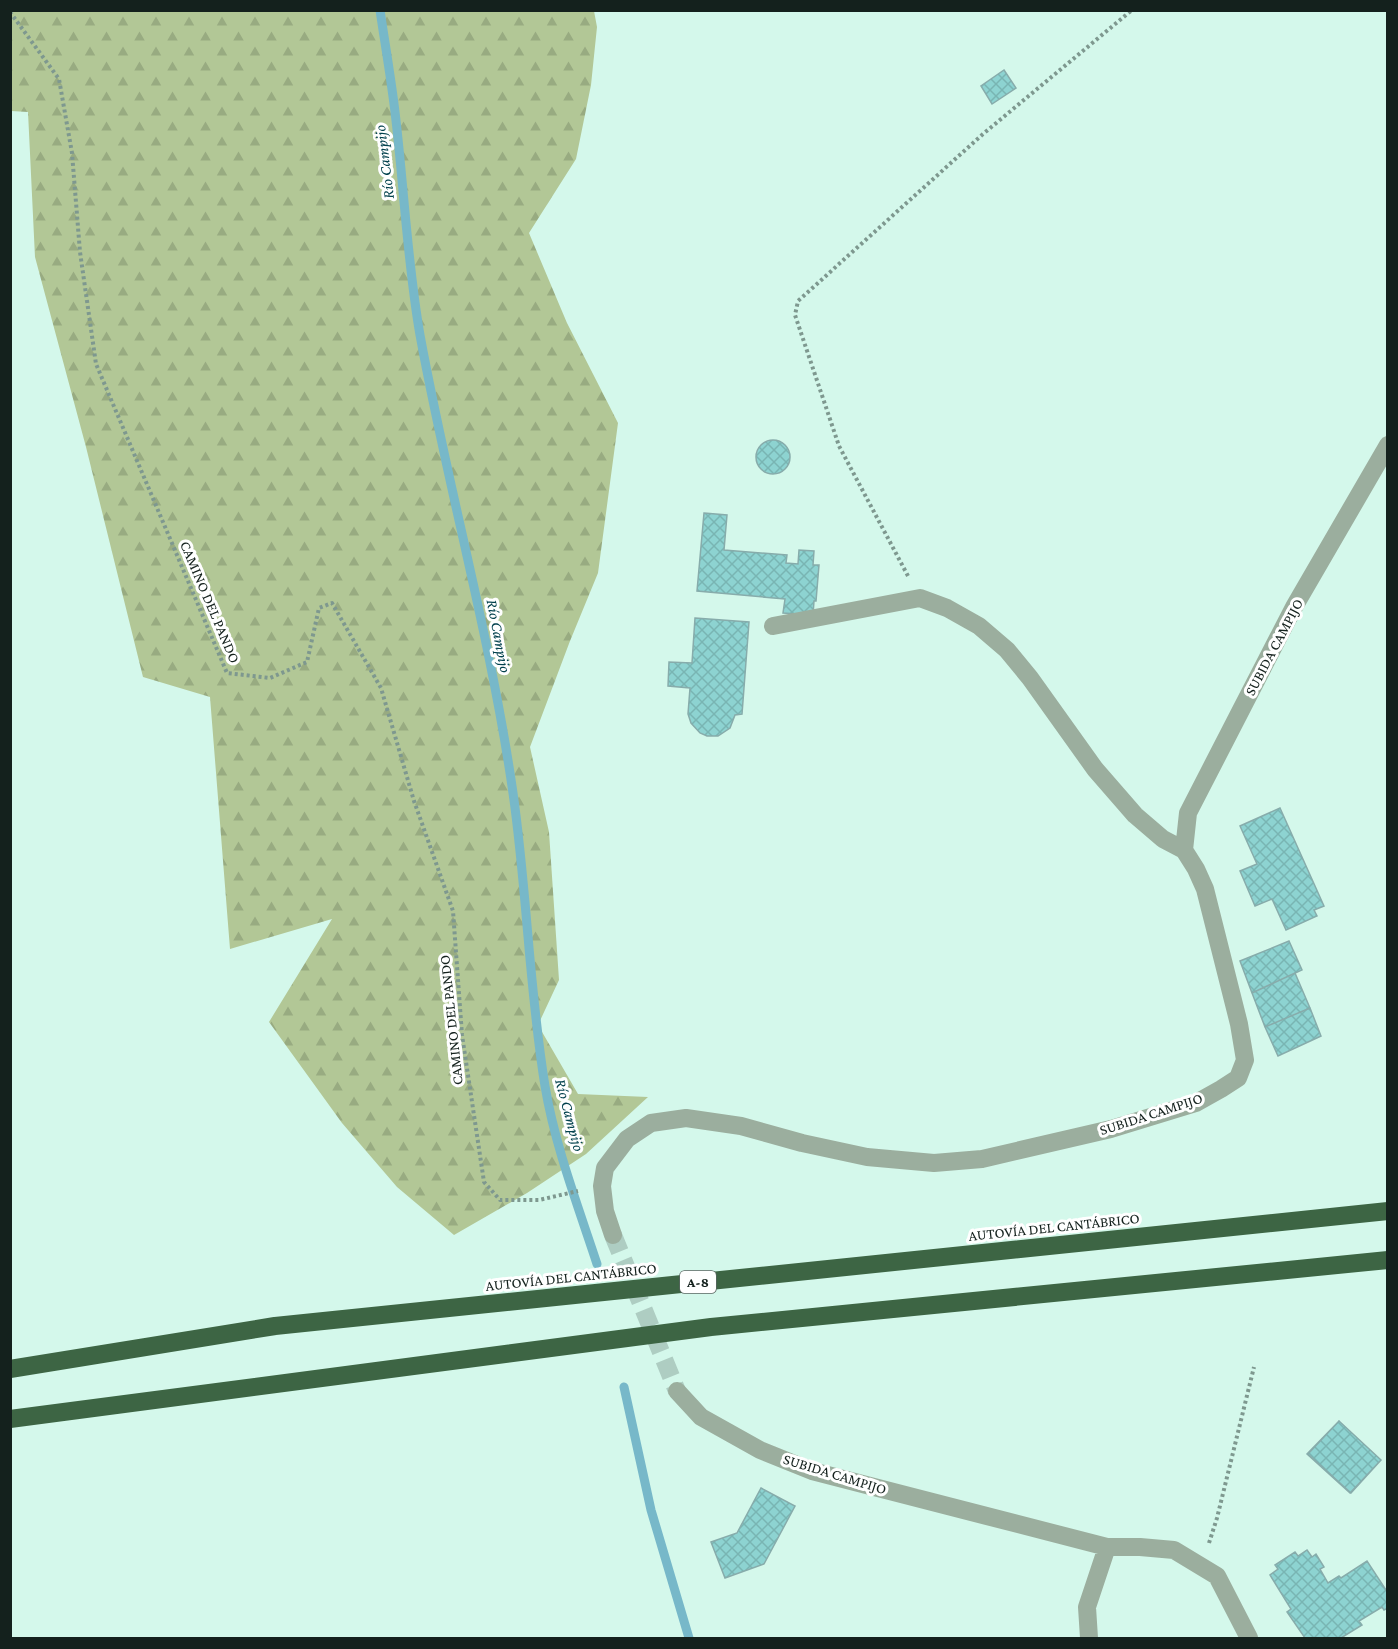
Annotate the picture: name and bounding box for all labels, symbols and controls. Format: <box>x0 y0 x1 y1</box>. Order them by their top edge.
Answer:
water label: Río Campijo <box>371 124 398 200</box>
street label: CAMINO DEL PANDO <box>177 539 243 665</box>
street label: SUBIDA CAMPIJO <box>1242 596 1307 699</box>
water label: Río Campijo <box>483 598 514 674</box>
street label: CAMINO DEL PANDO <box>436 954 466 1086</box>
water label: Río Campijo <box>551 1077 588 1153</box>
street label: SUBIDA CAMPIJO <box>1098 1090 1205 1139</box>
street label: AUTOVÍA DEL CANTÁBRICO <box>968 1210 1140 1244</box>
street label: AUTOVÍA DEL CANTÁBRICO <box>485 1260 657 1294</box>
road number: A-8 <box>680 1271 716 1293</box>
street label: SUBIDA CAMPIJO <box>781 1451 889 1498</box>

